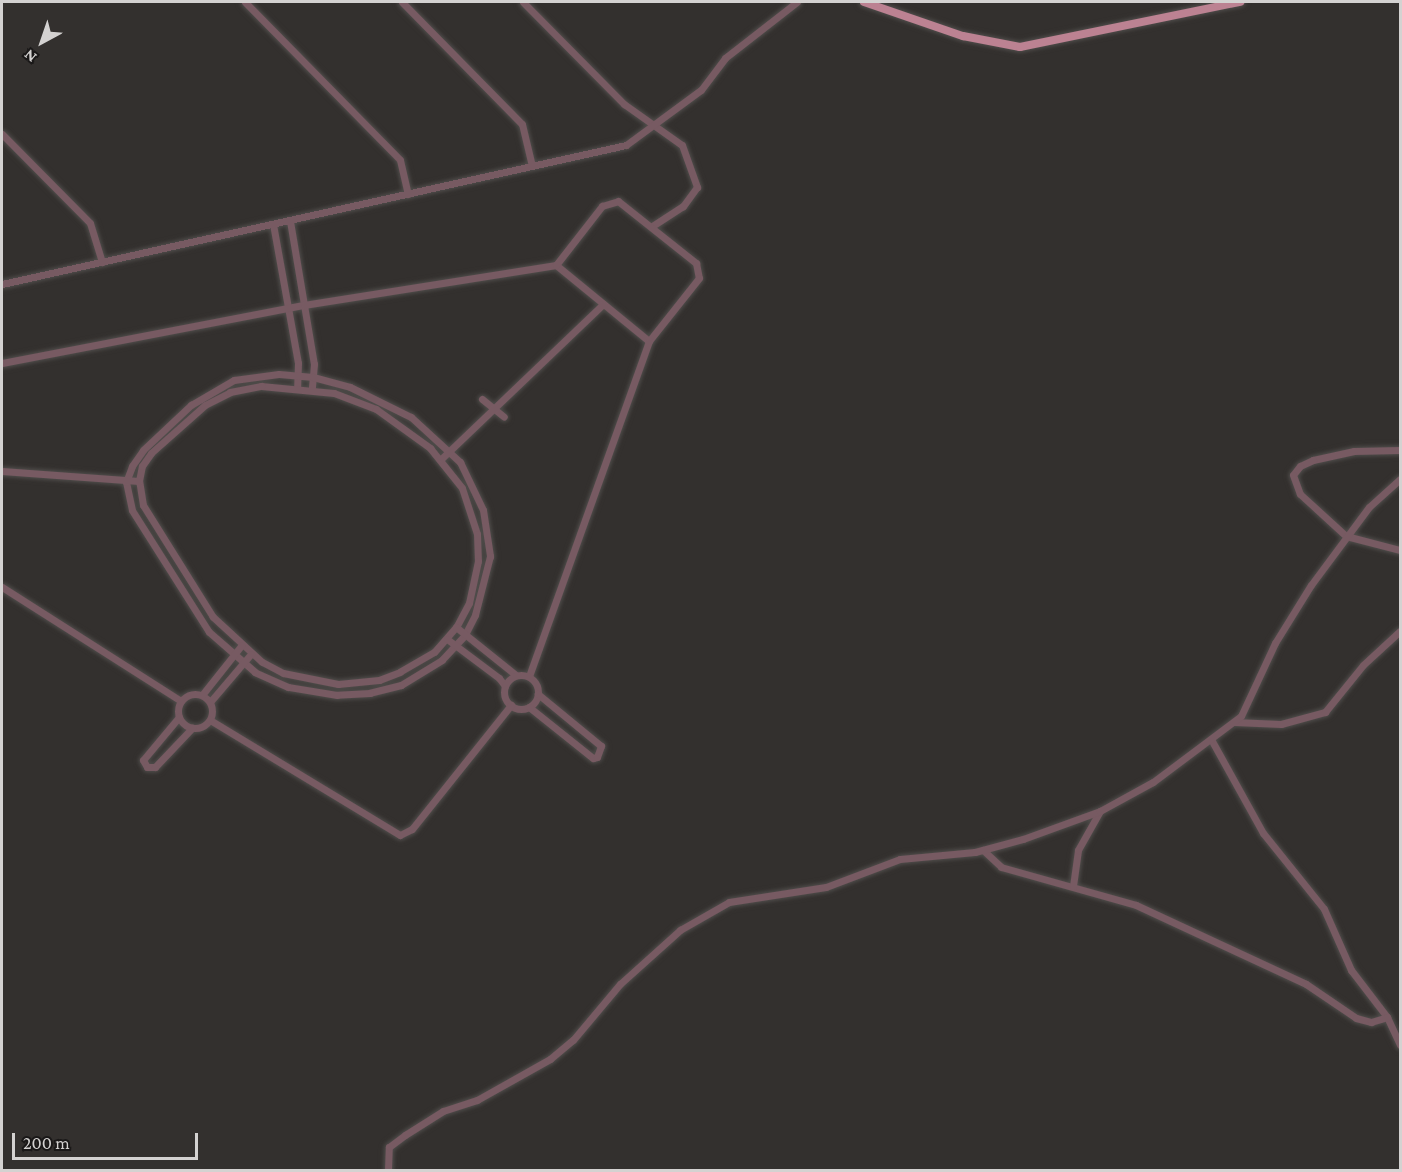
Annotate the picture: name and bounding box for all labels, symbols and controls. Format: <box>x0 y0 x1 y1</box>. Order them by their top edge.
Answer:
north arrow <box>12 12 72 72</box>
text: N <box>20 46 40 66</box>
scale bar <box>15 1121 201 1159</box>
text: 200 m <box>23 1133 70 1153</box>

